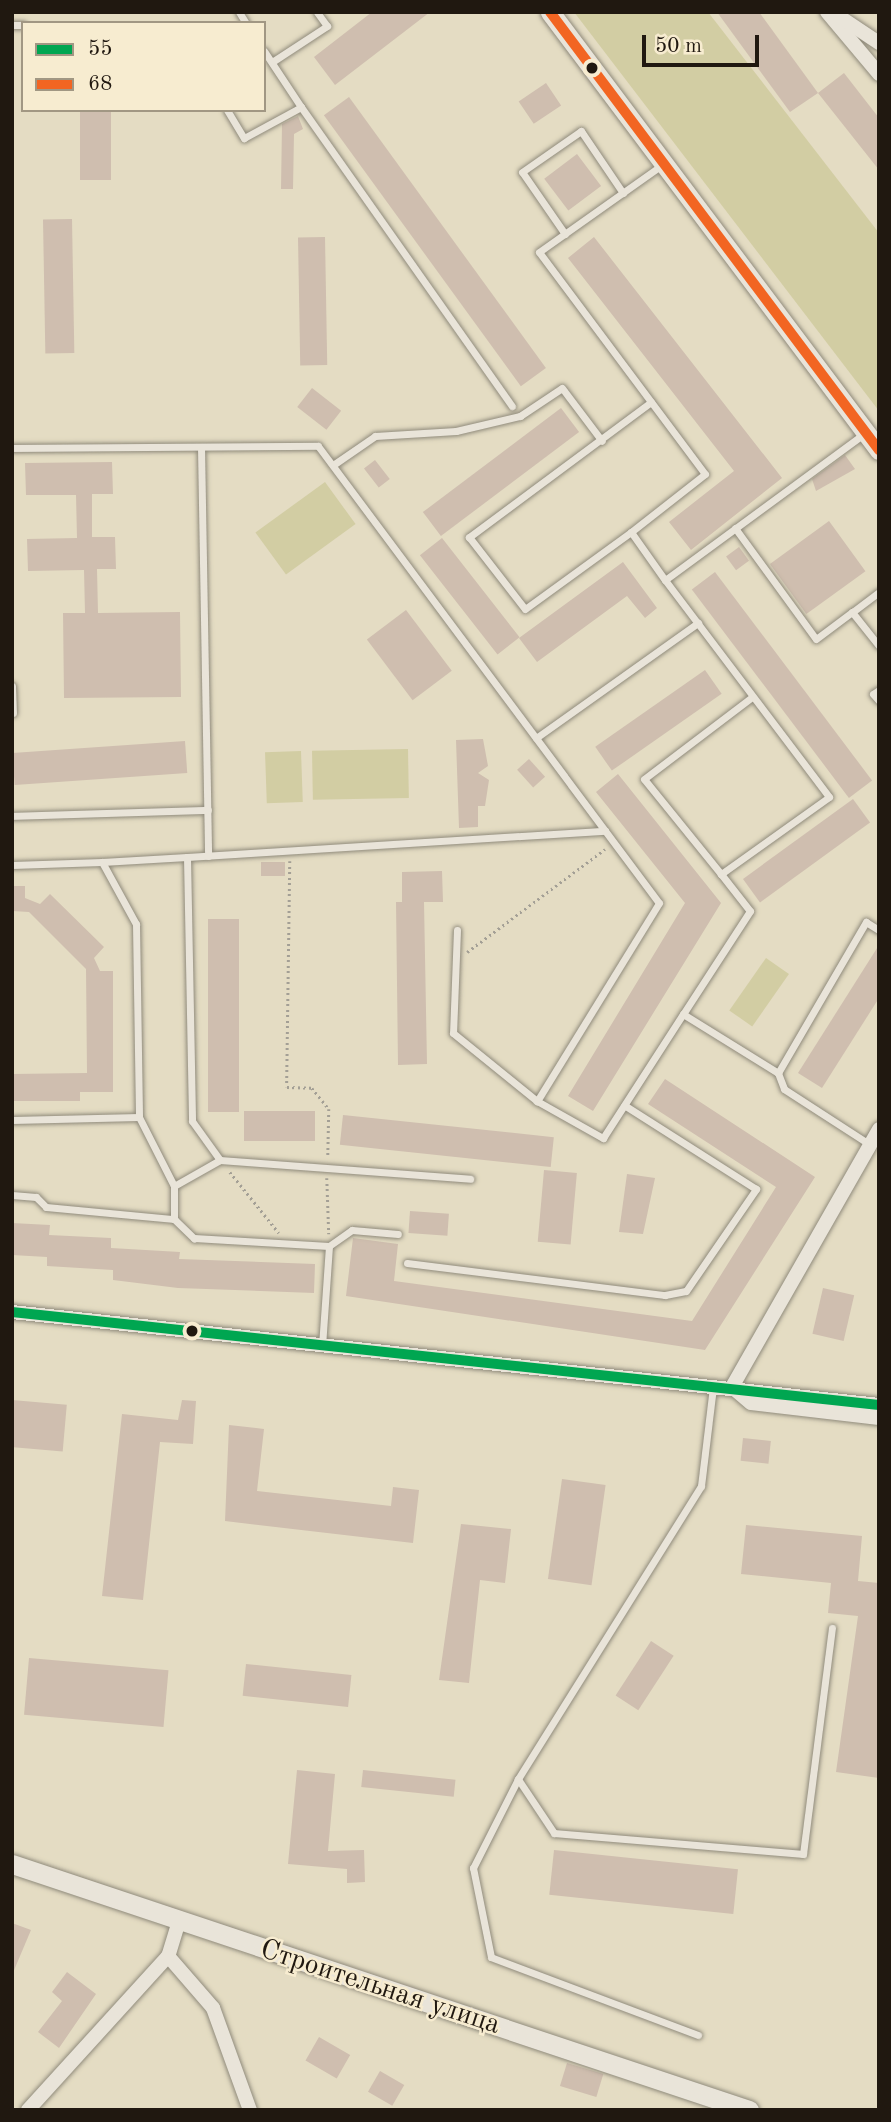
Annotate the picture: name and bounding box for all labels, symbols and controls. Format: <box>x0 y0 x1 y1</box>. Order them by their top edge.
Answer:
legend <box>21 21 266 112</box>
scale bar <box>646 21 763 65</box>
text: 50 m <box>655 36 702 57</box>
text: 55 <box>88 39 112 60</box>
unlabelled marker <box>585 61 599 75</box>
text: 68 <box>88 74 112 95</box>
unlabelled marker <box>185 1324 199 1338</box>
street label: Строительная улица <box>256 1933 504 2043</box>

